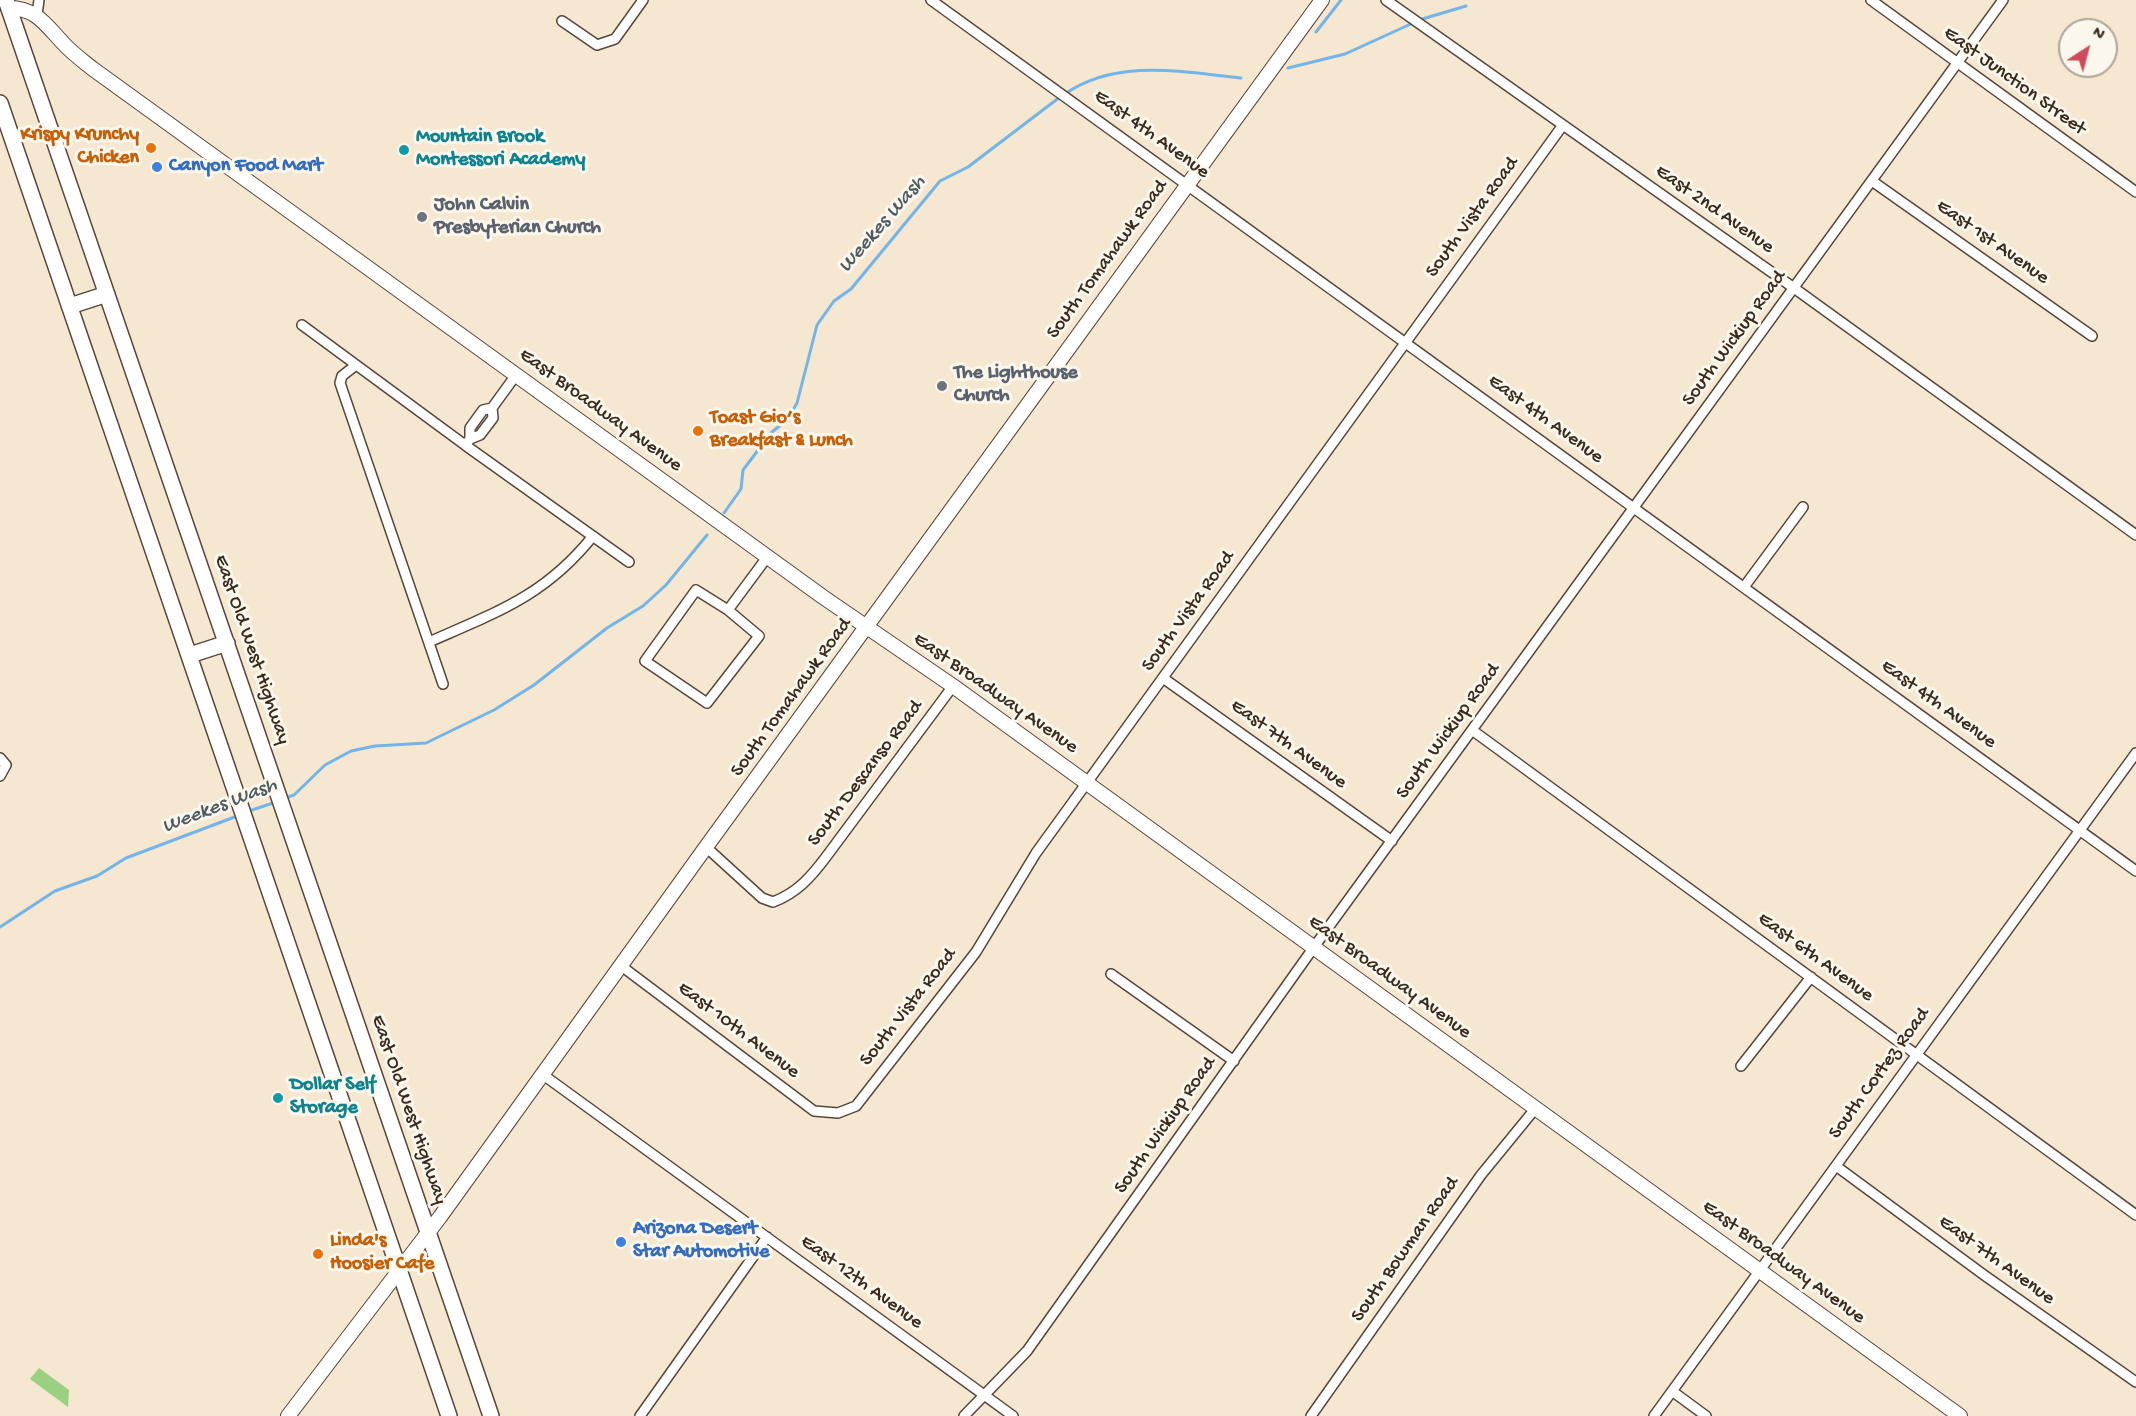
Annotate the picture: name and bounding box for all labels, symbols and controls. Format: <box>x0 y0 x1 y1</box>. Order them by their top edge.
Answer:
north arrow <box>2058 18 2118 78</box>
street label: East Junction Street <box>1938 22 2090 142</box>
text: N <box>2088 24 2108 45</box>
street label: East 4th Avenue <box>1088 85 1214 185</box>
place label: Krispy Krunchy Chicken <box>20 124 139 171</box>
place label: Mountain Brook Montessori Academy <box>416 126 585 173</box>
marker: Krispy Krunchy Chicken <box>144 141 158 155</box>
marker: Mountain Brook Montessori Academy <box>397 143 411 157</box>
street label: South Vista Road <box>1421 153 1525 283</box>
place label: Canyon Food Mart <box>169 155 323 179</box>
marker: Canyon Food Mart <box>150 160 164 174</box>
street label: East 2nd Avenue <box>1650 160 1778 260</box>
water label: Weekes Wash <box>834 171 932 279</box>
street label: South Tomahawk Road <box>1042 176 1174 344</box>
place label: John Calvin Presbyterian Church <box>434 194 601 241</box>
street label: East 1st Avenue <box>1931 195 2053 291</box>
marker: John Calvin Presbyterian Church <box>415 210 429 224</box>
street label: South Wickiup Road <box>1678 267 1792 411</box>
street label: East Broadway Avenue <box>514 344 686 478</box>
place label: The Lighthouse Church <box>954 362 1078 409</box>
street label: East 4th Avenue <box>1482 370 1608 470</box>
marker: The Lighthouse Church <box>935 379 949 393</box>
place label: Toast Gio’s Breakfast & Lunch <box>710 407 853 454</box>
marker: Toast Gio’s Breakfast & Lunch <box>691 424 705 438</box>
street label: South Vista Road <box>1137 547 1241 677</box>
street label: East Old West Highway <box>207 552 295 748</box>
street label: South Tomahawk Road <box>726 614 858 782</box>
street label: East Broadway Avenue <box>908 628 1082 760</box>
street label: East 4th Avenue <box>1875 655 2001 755</box>
street label: South Wickiup Road <box>1392 660 1506 804</box>
street label: East 7th Avenue <box>1225 695 1351 795</box>
street label: South Descanso Road <box>803 696 929 852</box>
water label: Weekes Wash <box>159 774 281 840</box>
street label: East 6th Avenue <box>1752 908 1878 1008</box>
street label: East Broadway Avenue <box>1303 911 1475 1045</box>
street label: South Vista Road <box>855 944 963 1072</box>
street label: East 10th Avenue <box>672 977 804 1085</box>
street label: South Cortez Road <box>1824 1004 1936 1144</box>
street label: East Old West Highway <box>364 1012 452 1208</box>
street label: South Wickiup Road <box>1110 1053 1222 1199</box>
place label: Dollar Self Storage <box>290 1074 375 1121</box>
marker: Dollar Self Storage <box>271 1091 285 1105</box>
street label: South Bowman Road <box>1347 1173 1465 1327</box>
street label: East Broadway Avenue <box>1697 1196 1869 1330</box>
street label: East 7th Avenue <box>1933 1211 2059 1311</box>
place label: Arizona Desert Star Automotive <box>633 1218 769 1265</box>
place label: Linda's Hoosier Cafe <box>330 1230 434 1277</box>
street label: East 12th Avenue <box>795 1231 927 1335</box>
marker: Arizona Desert Star Automotive <box>614 1235 628 1249</box>
marker: Linda's Hoosier Cafe <box>311 1247 325 1261</box>

